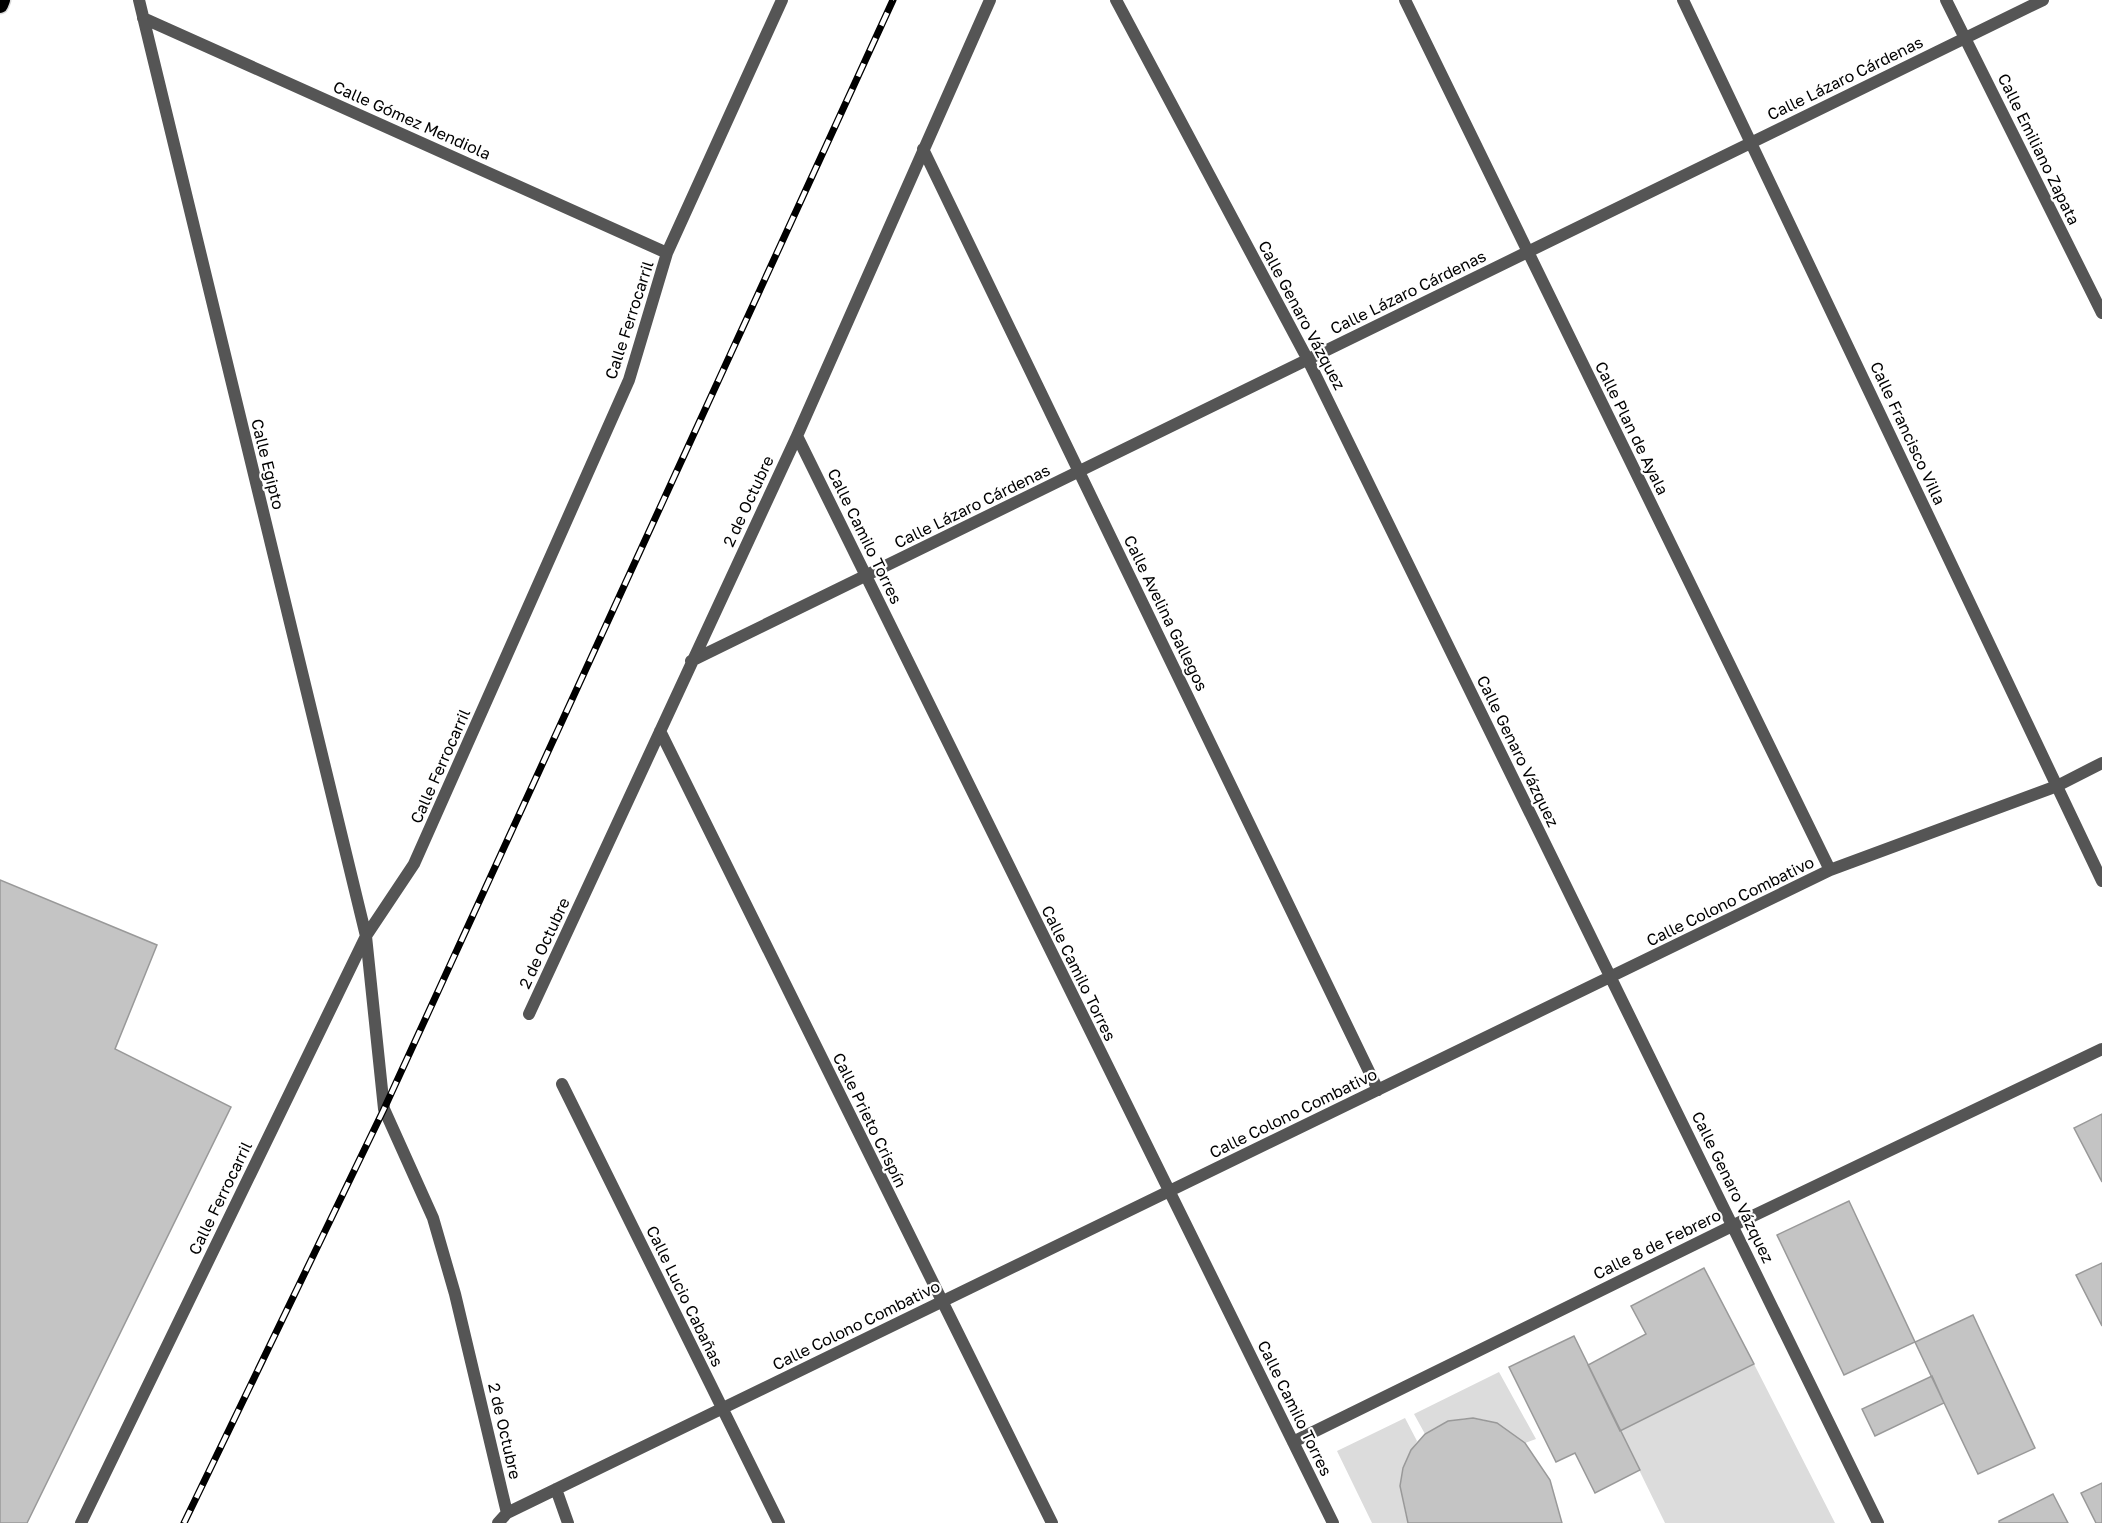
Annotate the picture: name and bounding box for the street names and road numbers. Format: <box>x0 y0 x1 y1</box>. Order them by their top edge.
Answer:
street label: Calle Lázaro Cárdenas <box>1764 32 1926 124</box>
street label: Calle Emiliano Zapata <box>1994 70 2084 228</box>
street label: Calle Gómez Mendiola <box>330 76 494 164</box>
street label: Calle Genaro Vázquez <box>1254 237 1350 393</box>
street label: Calle Lázaro Cárdenas <box>1327 246 1489 338</box>
street label: Calle Ferrocarril <box>600 258 658 382</box>
street label: Calle Plan de Ayala <box>1591 358 1673 498</box>
street label: Calle Francisco Villa <box>1866 358 1950 508</box>
street label: Calle Egipto <box>247 417 289 511</box>
street label: 2 de Octubre <box>718 452 778 550</box>
street label: Calle Lázaro Cárdenas <box>891 460 1053 552</box>
street label: Calle Camilo Torres <box>823 465 907 607</box>
street label: Calle Avelina Gallegos <box>1120 532 1212 694</box>
street label: Calle Genaro Vázquez <box>1473 672 1563 830</box>
street label: Calle Ferrocarril <box>406 706 474 826</box>
street label: Calle Colono Combativo <box>1643 852 1817 950</box>
street label: 2 de Octubre <box>514 894 574 992</box>
street label: Calle Camilo Torres <box>1037 902 1121 1044</box>
street label: Calle Prieto Crispín <box>829 1049 911 1191</box>
street label: Calle Colono Combativo <box>1206 1064 1380 1162</box>
street label: Calle Genaro Vázquez <box>1688 1108 1778 1266</box>
street label: Calle Ferrocarril <box>184 1138 256 1258</box>
street label: Calle 8 de Febrero <box>1590 1204 1724 1284</box>
street label: Calle Lucio Cabañas <box>642 1222 728 1370</box>
street label: Calle Colono Combativo <box>769 1276 943 1374</box>
street label: Calle Camilo Torres <box>1253 1337 1337 1479</box>
street label: 2 de Octubre <box>484 1381 526 1481</box>

